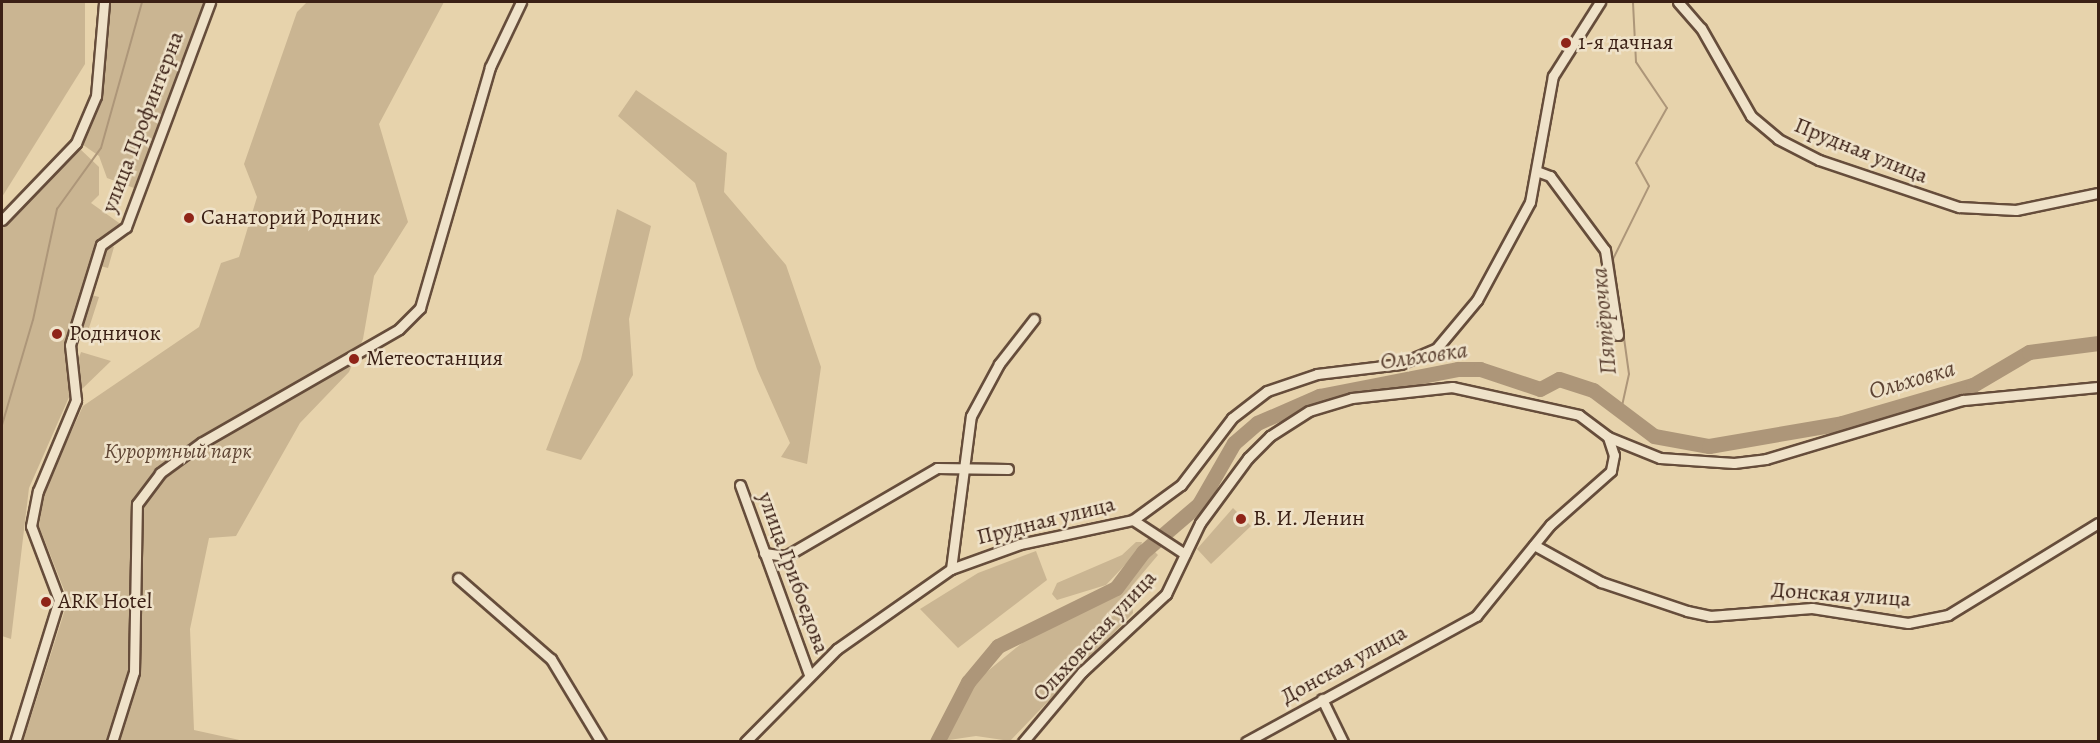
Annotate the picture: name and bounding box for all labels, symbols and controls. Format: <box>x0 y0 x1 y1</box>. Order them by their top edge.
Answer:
street label: улица Профинтерна <box>96 28 190 216</box>
place label: 1-я дачная <box>1578 30 1673 56</box>
marker: 1-я дачная <box>1559 36 1573 50</box>
street label: Прудная улица <box>1790 112 1932 190</box>
place label: Санаторий Родник <box>201 205 381 231</box>
marker: Санаторий Родник <box>182 211 196 225</box>
water label: Пятёрочка <box>1585 266 1623 376</box>
place label: Родничок <box>69 321 161 347</box>
marker: Родничок <box>50 327 64 341</box>
water label: Ольховка <box>1378 336 1470 376</box>
place label: Метеостанция <box>366 346 503 372</box>
marker: Метеостанция <box>347 352 361 366</box>
water label: Ольховка <box>1866 354 1958 406</box>
park label: Курортный парк <box>104 439 252 465</box>
street label: улица Грибоедова <box>751 489 835 657</box>
street label: Прудная улица <box>974 491 1118 551</box>
place label: В. И. Ленин <box>1253 506 1366 532</box>
marker: В. И. Ленин <box>1234 512 1248 526</box>
street label: Ольховская улица <box>1028 565 1162 707</box>
street label: Донская улица <box>1770 577 1912 613</box>
place label: ARK Hotel <box>58 589 152 615</box>
marker: ARK Hotel <box>39 595 53 609</box>
street label: Донская улица <box>1276 620 1412 710</box>

